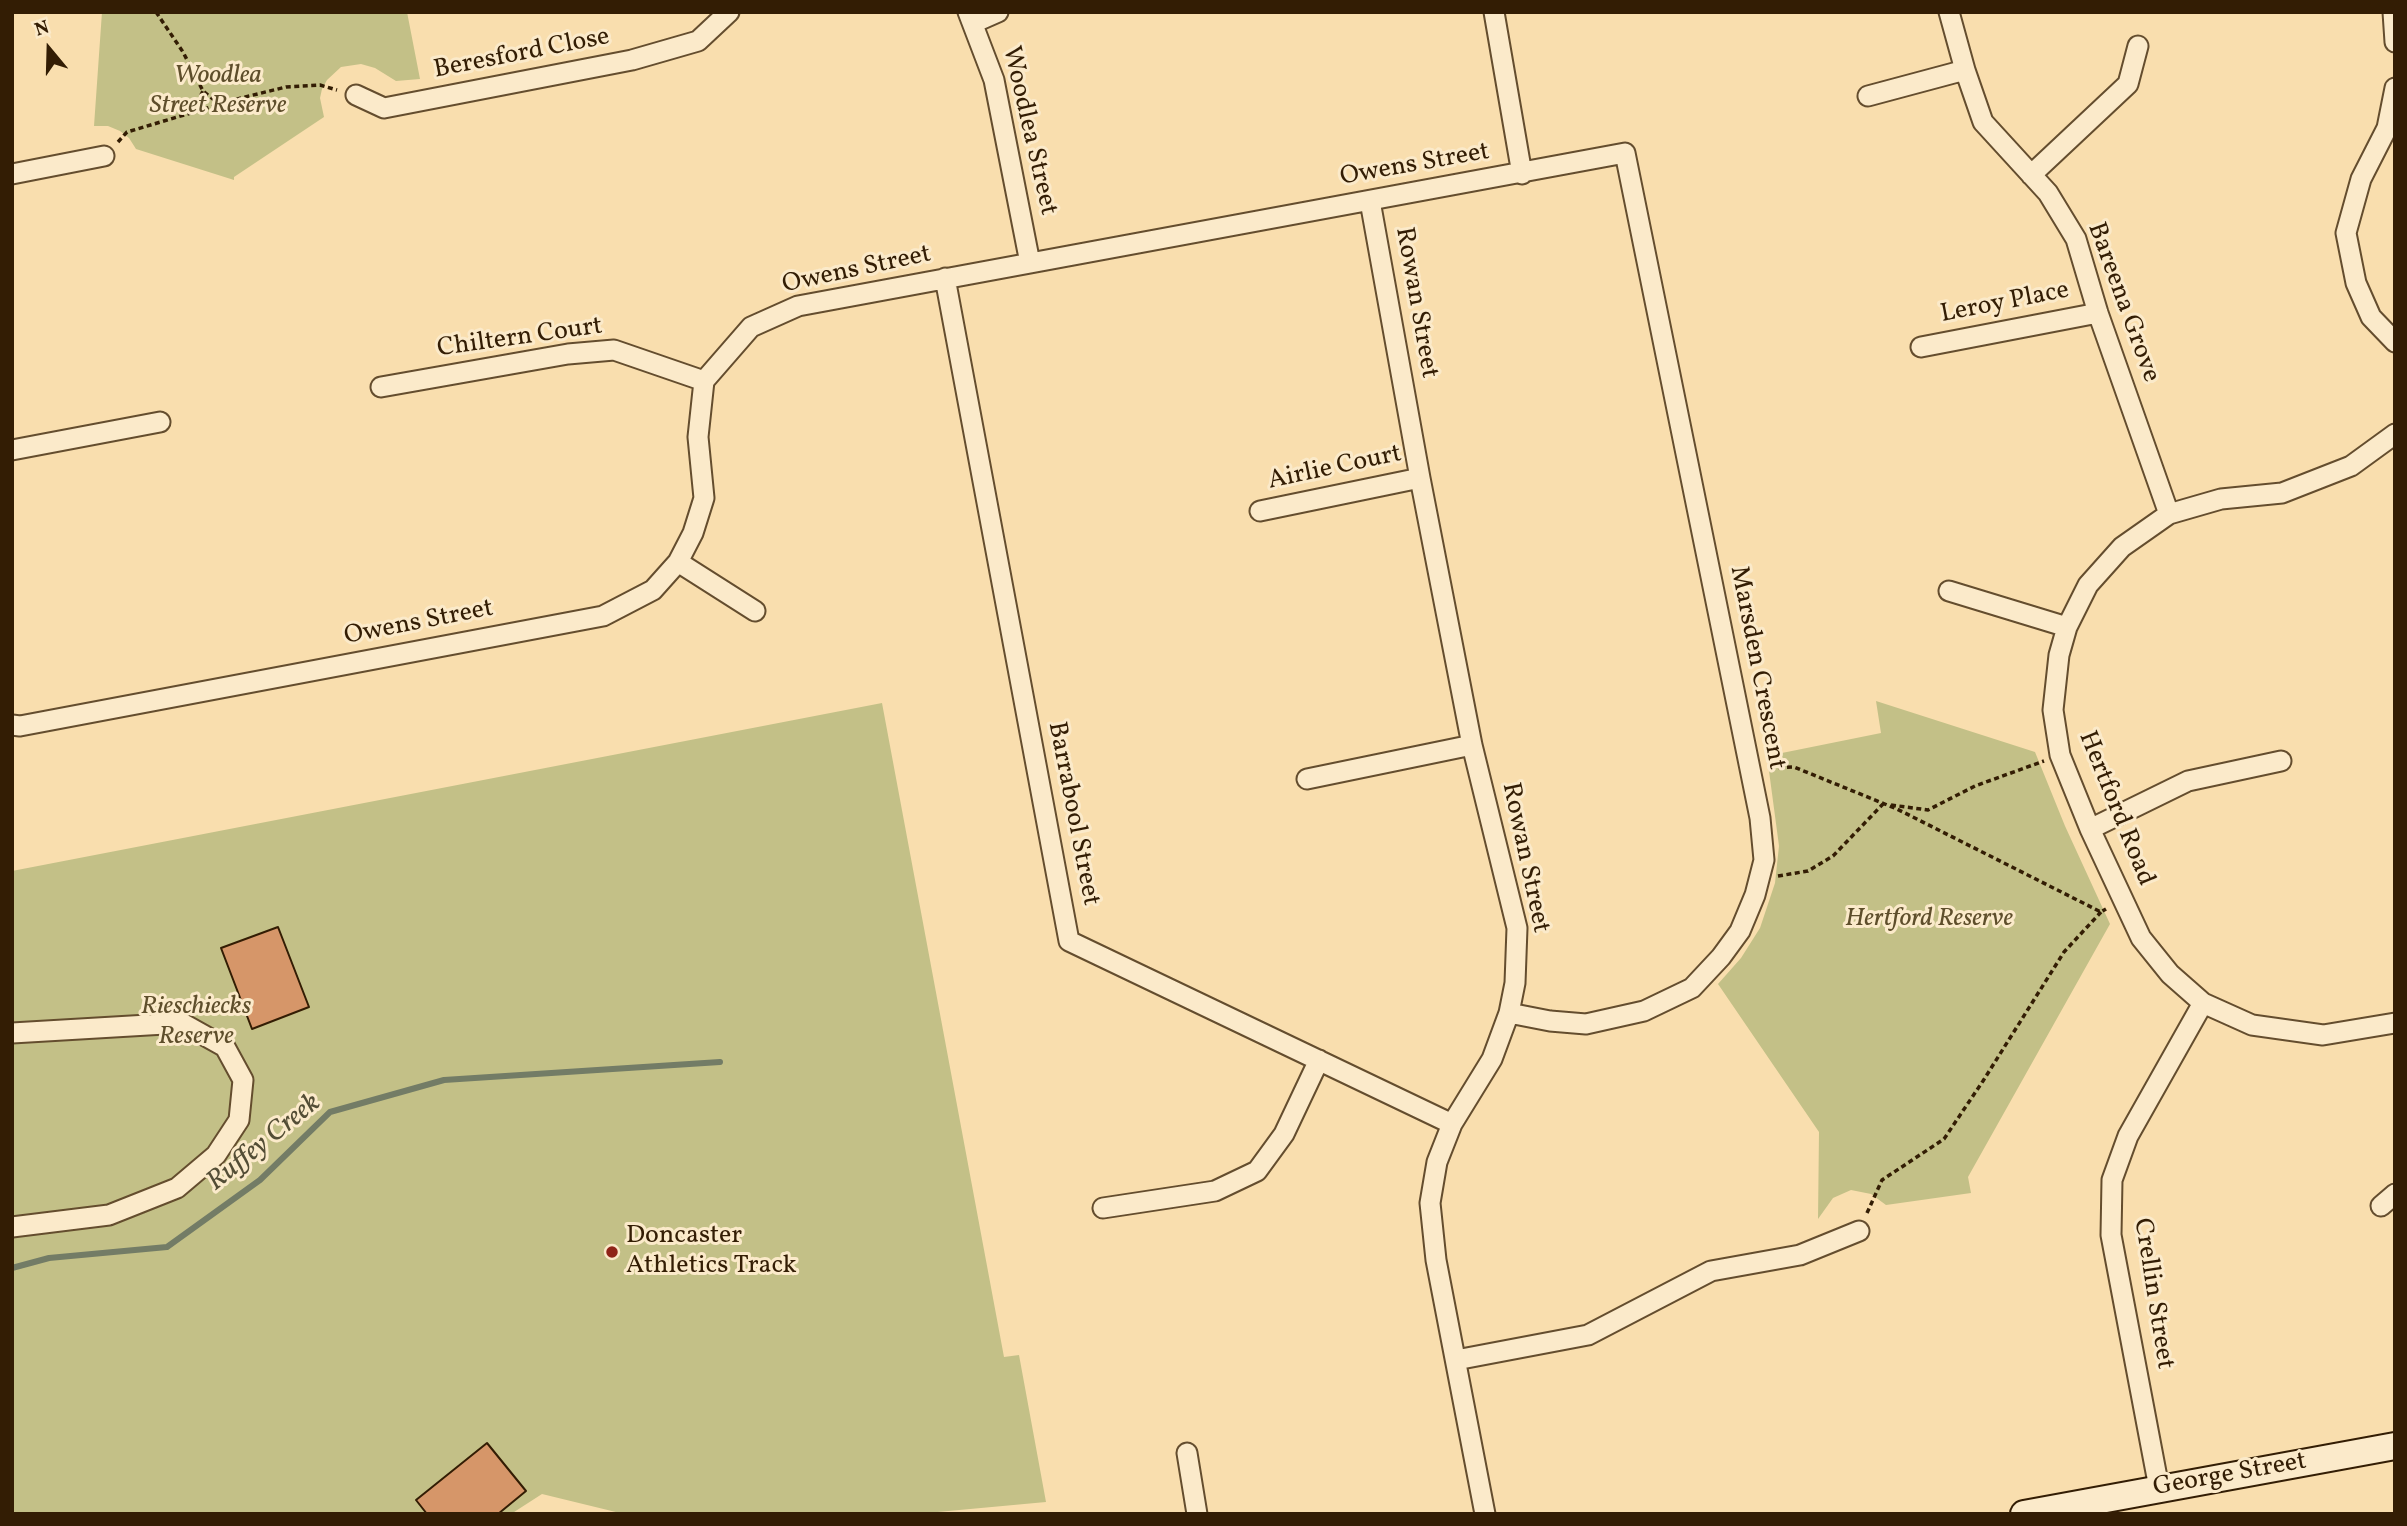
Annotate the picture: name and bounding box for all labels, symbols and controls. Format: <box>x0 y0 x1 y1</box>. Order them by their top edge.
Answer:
north arrow <box>14 14 84 84</box>
text: N <box>31 15 53 44</box>
street label: Beresford Close <box>431 23 613 87</box>
street label: Woodlea Street <box>993 43 1063 219</box>
park label: Woodlea Street Reserve <box>150 61 286 122</box>
street label: Owens Street <box>1338 138 1492 194</box>
street label: Bareena Grove <box>2079 219 2165 387</box>
street label: Rowan Street <box>1386 225 1444 381</box>
street label: Owens Street <box>780 240 934 302</box>
street label: Leroy Place <box>1938 276 2072 332</box>
street label: Chiltern Court <box>435 312 605 366</box>
street label: Airlie Court <box>1265 440 1405 498</box>
street label: Marsden Crescent <box>1721 564 1791 772</box>
street label: Owens Street <box>342 594 496 654</box>
street label: Barrabool Street <box>1039 719 1105 909</box>
street label: Hertford Road <box>2070 727 2160 891</box>
street label: Rowan Street <box>1493 780 1555 936</box>
park label: Hertford Reserve <box>1845 904 2013 936</box>
park label: Rieschiecks Reserve <box>141 992 251 1054</box>
water label: Ruffey Creek <box>201 1088 329 1200</box>
street label: Crellin Street <box>2125 1216 2179 1372</box>
place label: Doncaster Athletics Track <box>626 1221 797 1282</box>
marker: Doncaster Athletics Track <box>604 1244 620 1260</box>
street label: George Street <box>2151 1447 2309 1505</box>

